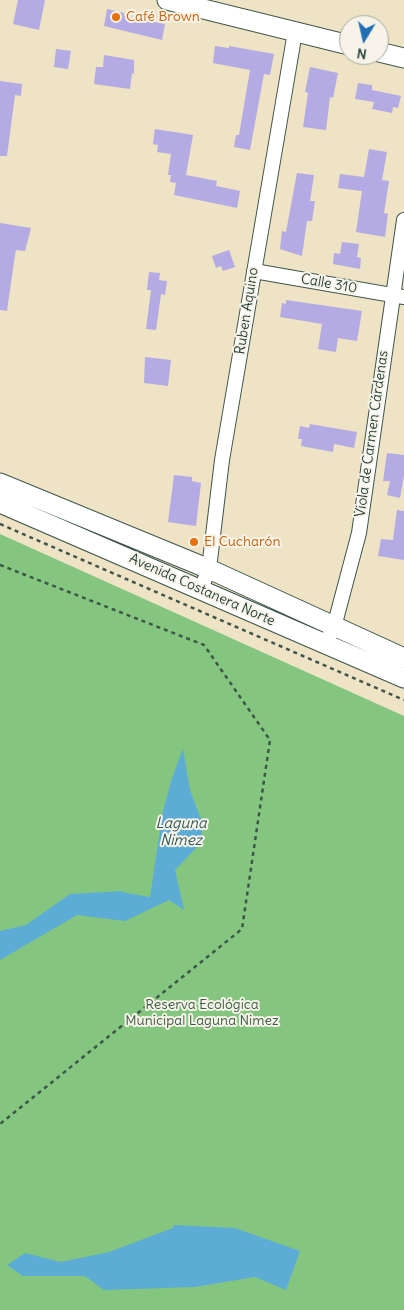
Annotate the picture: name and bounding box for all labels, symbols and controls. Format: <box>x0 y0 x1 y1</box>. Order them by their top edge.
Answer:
place label: Café Brown <box>126 9 200 25</box>
marker: Café Brown <box>110 11 122 23</box>
north arrow <box>339 15 389 65</box>
text: N <box>356 44 368 63</box>
street label: Ruben Aquino <box>232 266 262 356</box>
street label: Calle 310 <box>300 271 358 297</box>
street label: Viola de Carmen Cárdenas <box>352 350 392 518</box>
place label: El Cucharón <box>204 534 281 550</box>
marker: El Cucharón <box>188 536 200 548</box>
street label: Avenida Costanera Norte <box>126 550 278 630</box>
water label: Laguna Nimez <box>156 815 206 850</box>
park label: Reserva Ecológica Municipal Laguna Nimez <box>125 997 279 1030</box>

